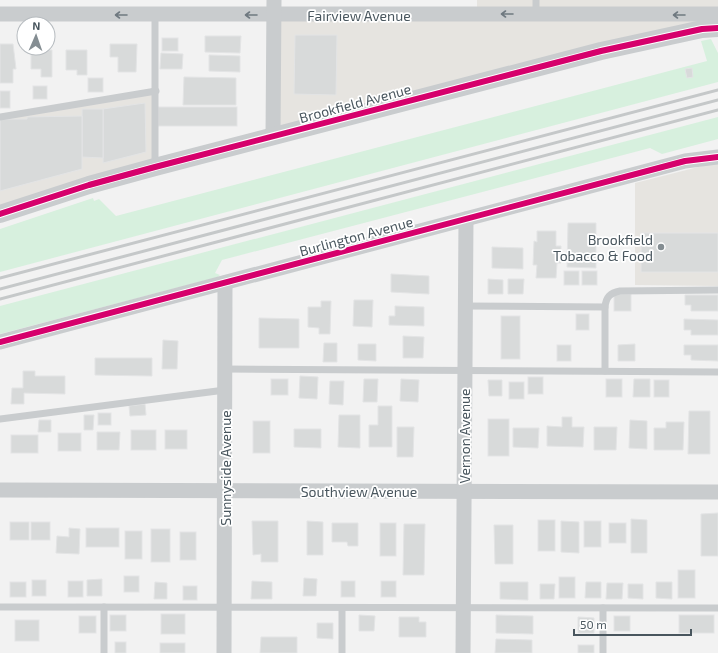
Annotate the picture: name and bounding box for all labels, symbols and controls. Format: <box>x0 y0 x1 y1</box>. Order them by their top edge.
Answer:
street label: Fairview Avenue <box>307 7 411 24</box>
one-way arrow <box>501 10 514 18</box>
one-way arrow <box>115 11 128 18</box>
one-way arrow <box>245 11 258 19</box>
one-way arrow <box>673 11 686 19</box>
north arrow <box>16 16 56 56</box>
text: N <box>32 19 41 32</box>
street label: Brookfield Avenue <box>297 80 413 126</box>
street label: Burlington Avenue <box>297 213 415 259</box>
place label: Brookfield Tobacco & Food <box>553 231 653 264</box>
marker: Brookfield Tobacco & Food <box>656 242 666 252</box>
street label: Vernon Avenue <box>456 388 473 484</box>
street label: Sunnyside Avenue <box>217 410 234 526</box>
street label: Southview Avenue <box>301 483 417 500</box>
scale bar <box>574 611 691 637</box>
text: 50 m <box>580 617 607 631</box>

